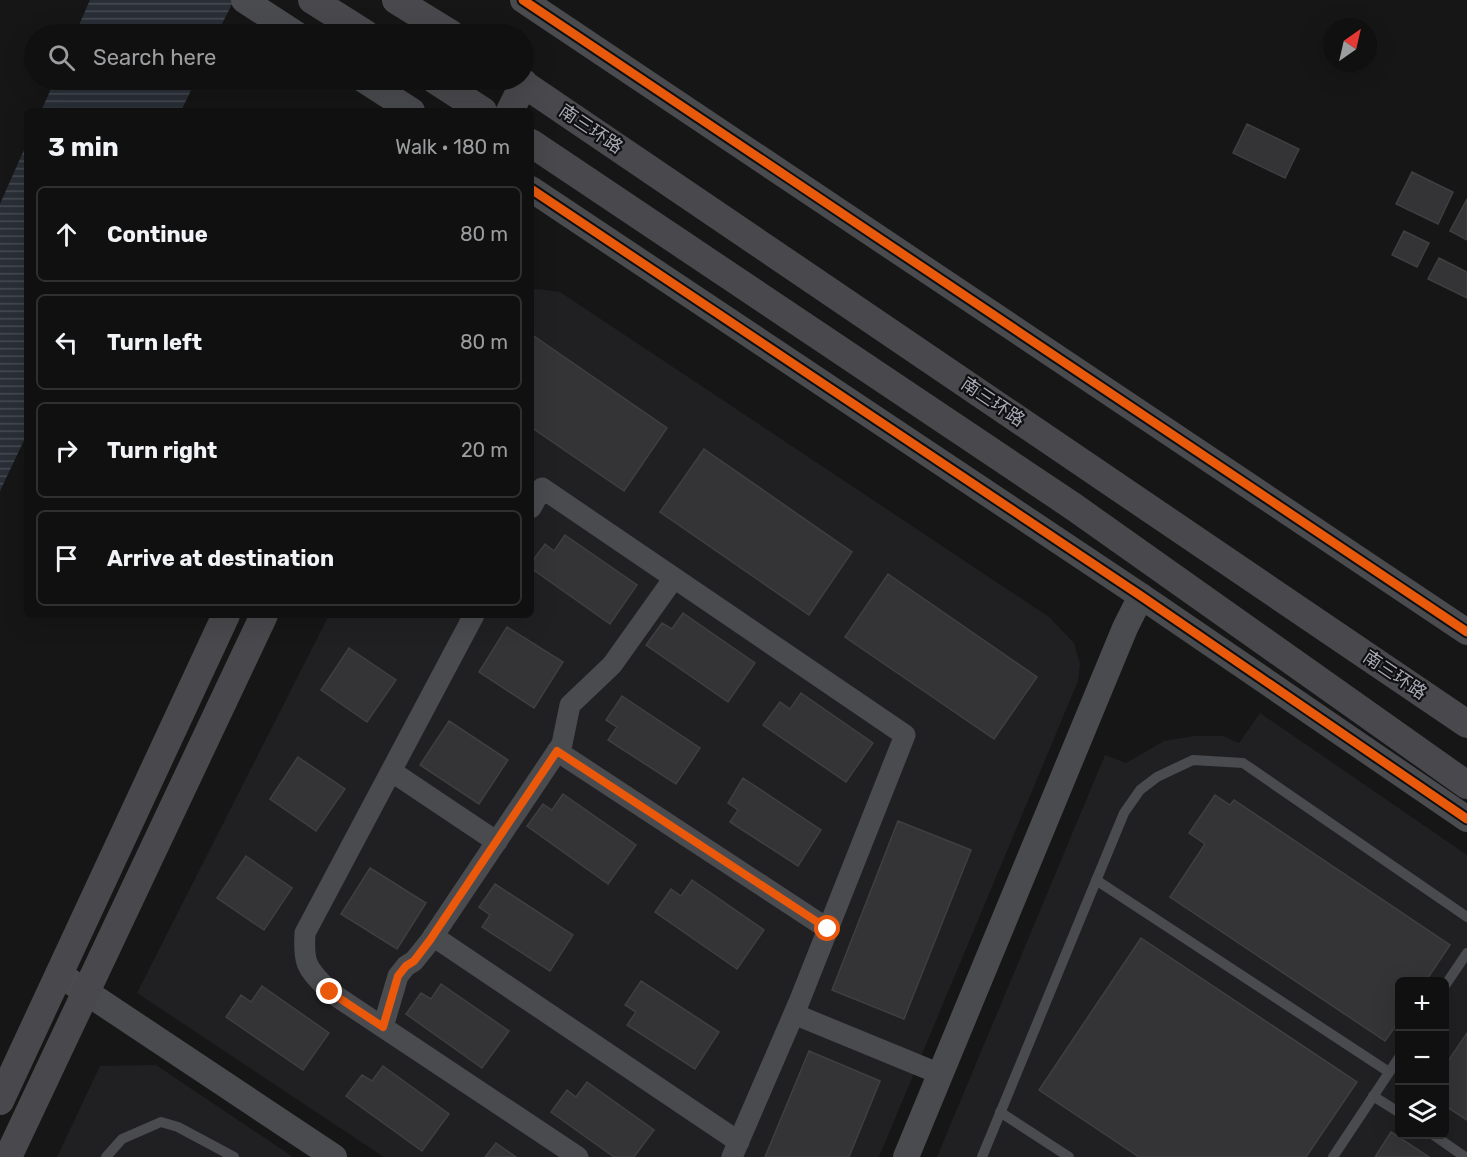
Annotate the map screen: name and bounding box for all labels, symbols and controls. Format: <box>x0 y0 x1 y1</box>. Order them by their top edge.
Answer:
north arrow <box>1323 18 1377 72</box>
search box <box>24 24 534 90</box>
icon: search <box>45 41 78 74</box>
text: Search here <box>93 44 216 71</box>
street label: 南三环路 <box>555 100 627 158</box>
text: 3 min <box>48 132 119 163</box>
text: Walk · 180 m <box>395 135 510 159</box>
icon: ahead <box>50 218 83 251</box>
text: Continue <box>107 221 208 248</box>
text: 80 m <box>460 222 508 246</box>
icon: left <box>50 326 83 359</box>
text: Turn left <box>107 329 202 356</box>
text: 80 m <box>460 330 508 354</box>
street label: 南三环路 <box>957 373 1029 431</box>
icon: right <box>50 434 83 467</box>
text: Turn right <box>107 437 217 464</box>
text: 20 m <box>461 438 508 462</box>
icon: arrive <box>50 542 83 575</box>
text: Arrive at destination <box>107 545 334 572</box>
street label: 南三环路 <box>1359 646 1431 704</box>
route start <box>814 915 840 941</box>
map controls <box>1395 977 1449 1139</box>
button: + <box>1395 977 1449 1031</box>
route end <box>316 978 342 1004</box>
button: − <box>1395 1031 1449 1085</box>
button: layers <box>1395 1085 1449 1139</box>

